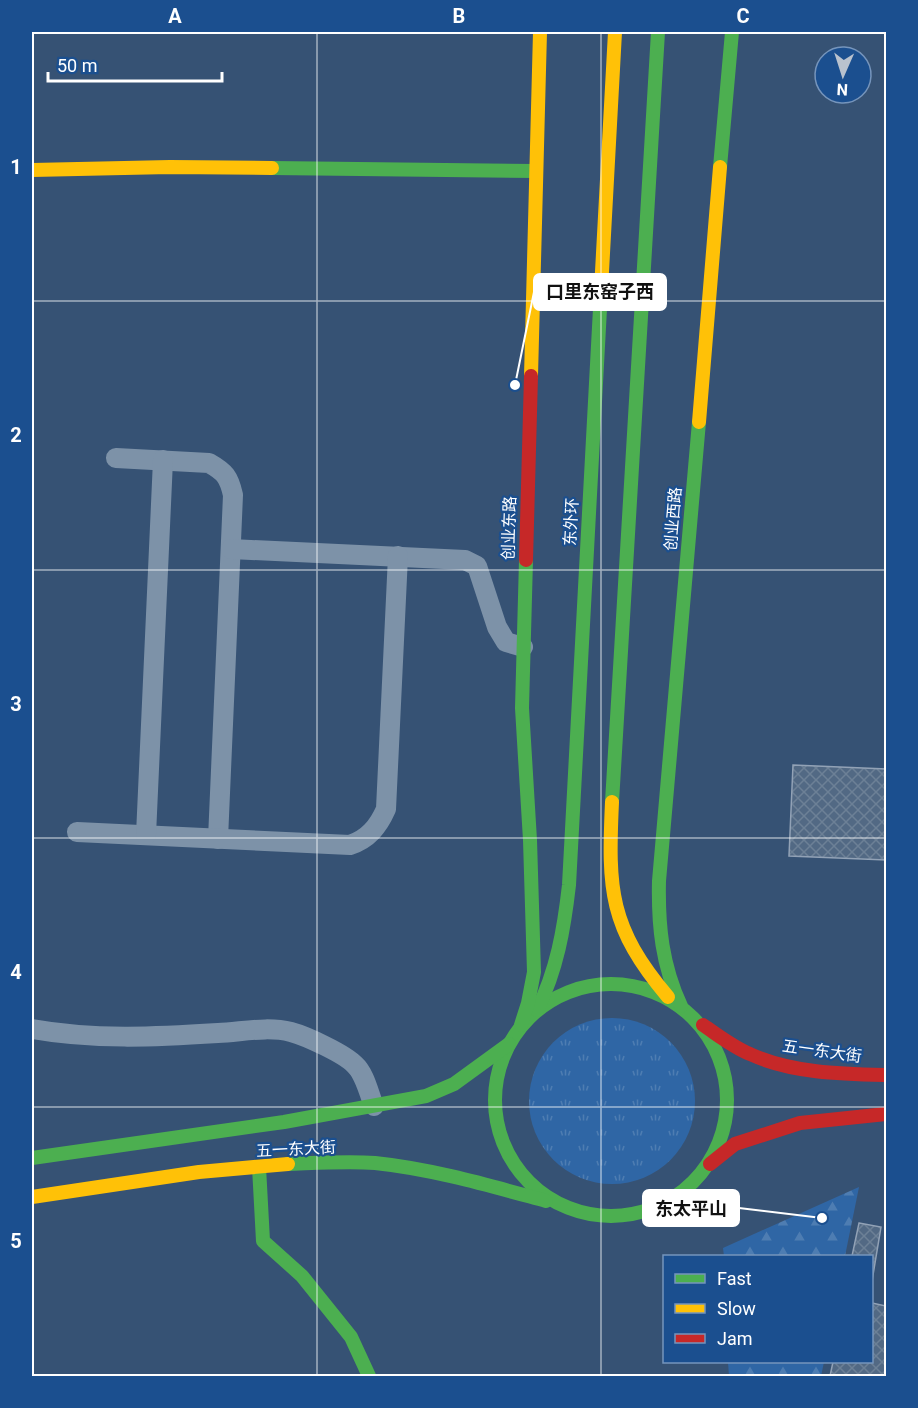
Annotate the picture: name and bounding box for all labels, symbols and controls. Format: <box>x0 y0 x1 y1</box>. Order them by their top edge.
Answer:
text: A <box>168 4 182 28</box>
text: B <box>453 4 465 28</box>
text: C <box>736 4 750 28</box>
scale bar <box>48 45 222 83</box>
north arrow <box>813 45 873 105</box>
text: 50 m <box>57 55 97 76</box>
text: N <box>836 80 848 99</box>
text: 1 <box>10 155 22 179</box>
callout: 口里东窑子西 <box>534 274 666 310</box>
text: 口里东窑子西 <box>546 281 654 302</box>
text: 2 <box>10 423 22 447</box>
street label: 创业西路 <box>661 486 685 552</box>
street label: 创业东路 <box>498 496 520 560</box>
street label: 东外环 <box>560 498 582 546</box>
text: 3 <box>10 692 22 716</box>
text: 4 <box>10 960 22 984</box>
street label: 五一东大街 <box>781 1036 863 1066</box>
street label: 五一东大街 <box>256 1137 336 1161</box>
callout: 东太平山 <box>643 1190 739 1226</box>
text: 东太平山 <box>655 1198 727 1219</box>
text: 5 <box>10 1229 22 1253</box>
legend <box>663 1255 873 1363</box>
text: Fast <box>717 1268 752 1289</box>
text: Slow <box>717 1298 756 1319</box>
text: Jam <box>717 1328 753 1349</box>

